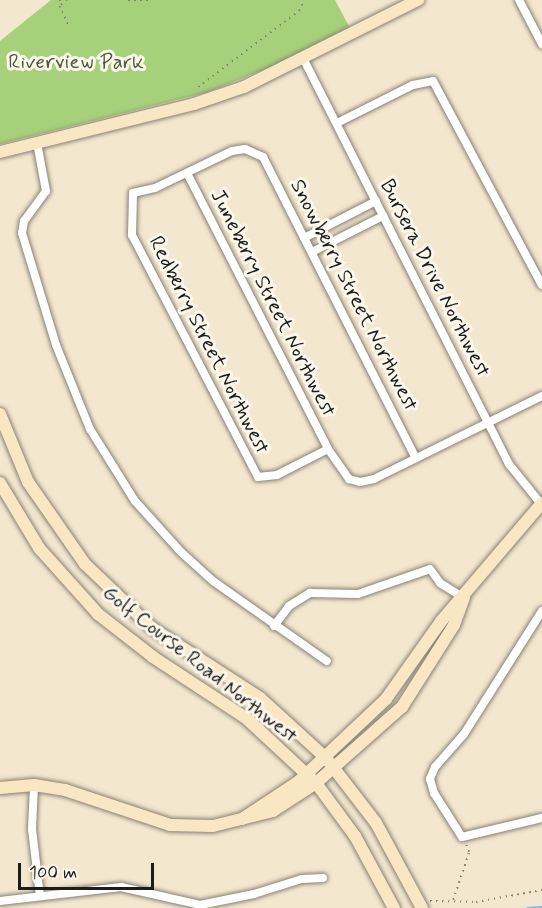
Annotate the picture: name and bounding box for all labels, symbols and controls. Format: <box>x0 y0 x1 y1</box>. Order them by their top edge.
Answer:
park label: Riverview Park <box>10 49 142 75</box>
street label: Snowberry Street Northwest <box>285 175 423 415</box>
street label: Bursera Drive Northwest <box>375 176 495 380</box>
street label: Juneberry Street Northwest <box>205 186 341 420</box>
street label: Redberry Street Northwest <box>143 232 275 458</box>
street label: Golf Course Road Northwest <box>97 580 303 748</box>
scale bar <box>21 851 158 889</box>
text: 100 m <box>29 861 77 885</box>

